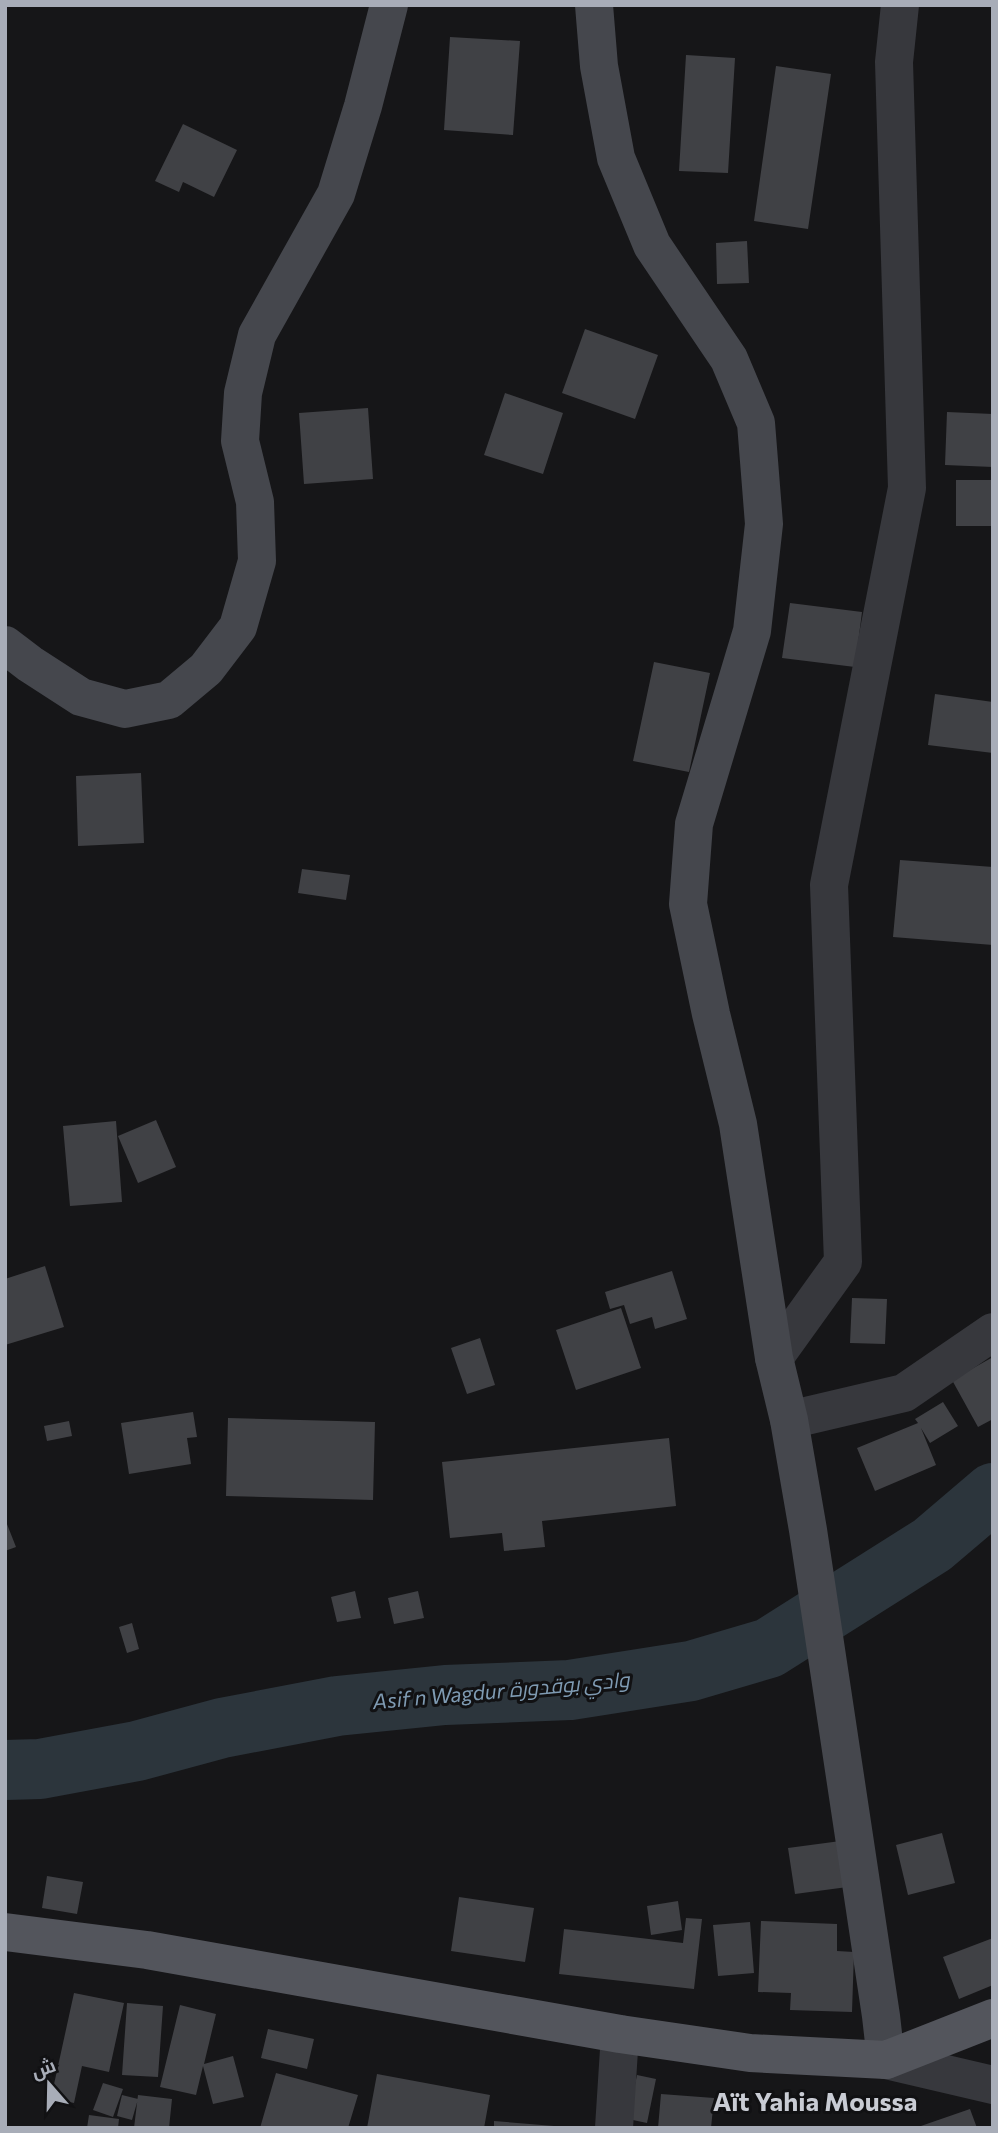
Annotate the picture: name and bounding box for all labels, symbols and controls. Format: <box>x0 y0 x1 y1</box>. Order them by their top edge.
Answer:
water label: Asif n Wagdur وادي بوقدورة <box>370 1666 632 1719</box>
north arrow <box>14 2049 84 2119</box>
text: ش <box>28 2053 59 2083</box>
district label: Aït Yahia Moussa <box>713 2085 917 2116</box>

